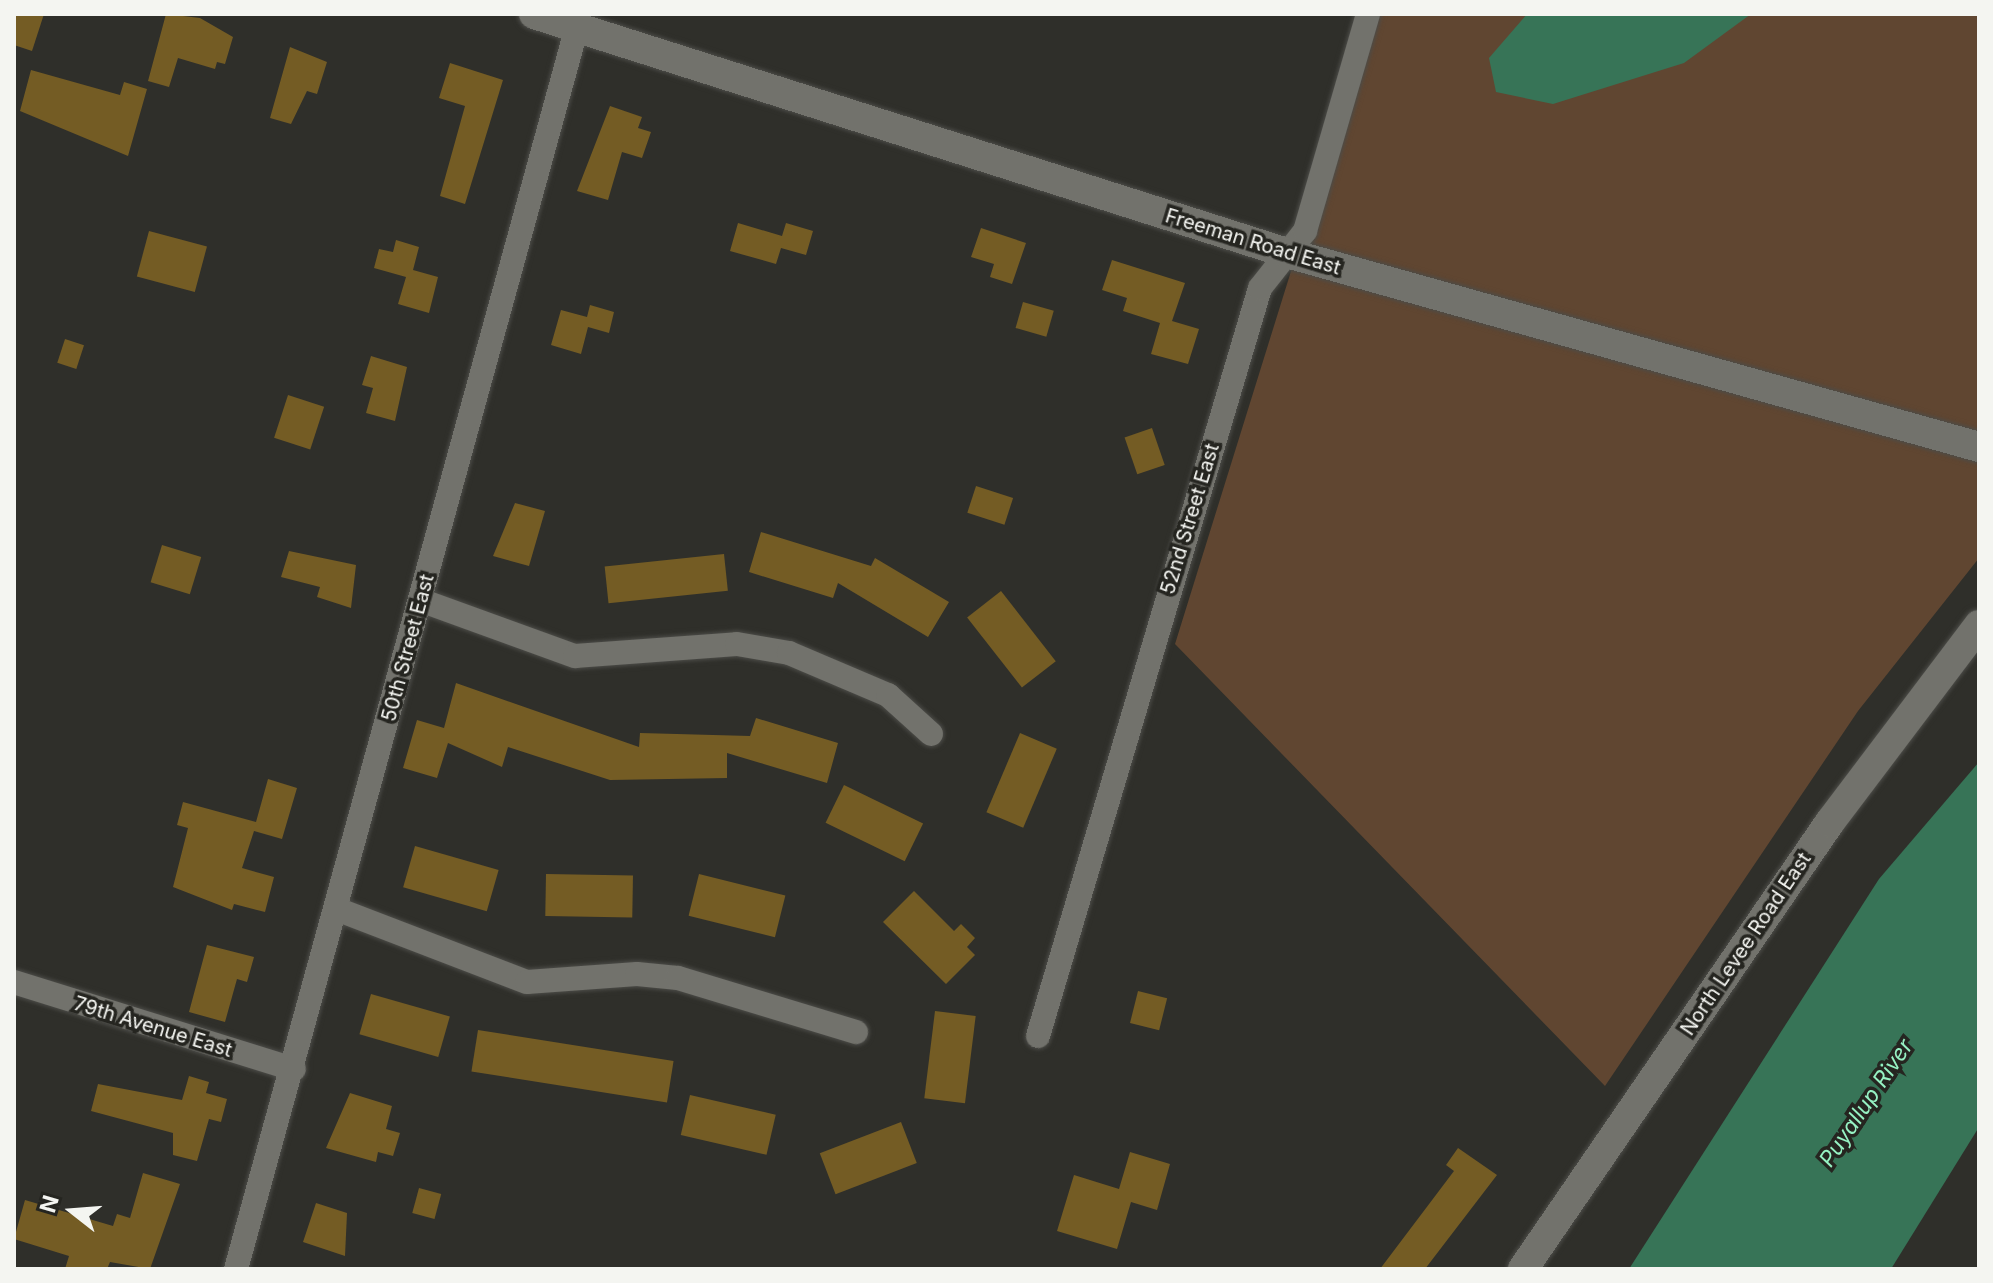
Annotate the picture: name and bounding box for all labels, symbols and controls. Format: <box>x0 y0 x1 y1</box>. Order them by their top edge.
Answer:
street label: Freeman Road East <box>1162 204 1344 280</box>
street label: 52nd Street East <box>1156 441 1224 597</box>
street label: 50th Street East <box>377 572 439 724</box>
street label: North Levee Road East <box>1676 848 1816 1040</box>
street label: 79th Avenue East <box>71 992 235 1062</box>
water label: Puyallup River <box>1814 1034 1918 1172</box>
north arrow <box>32 1171 112 1251</box>
text: N <box>34 1192 64 1216</box>

